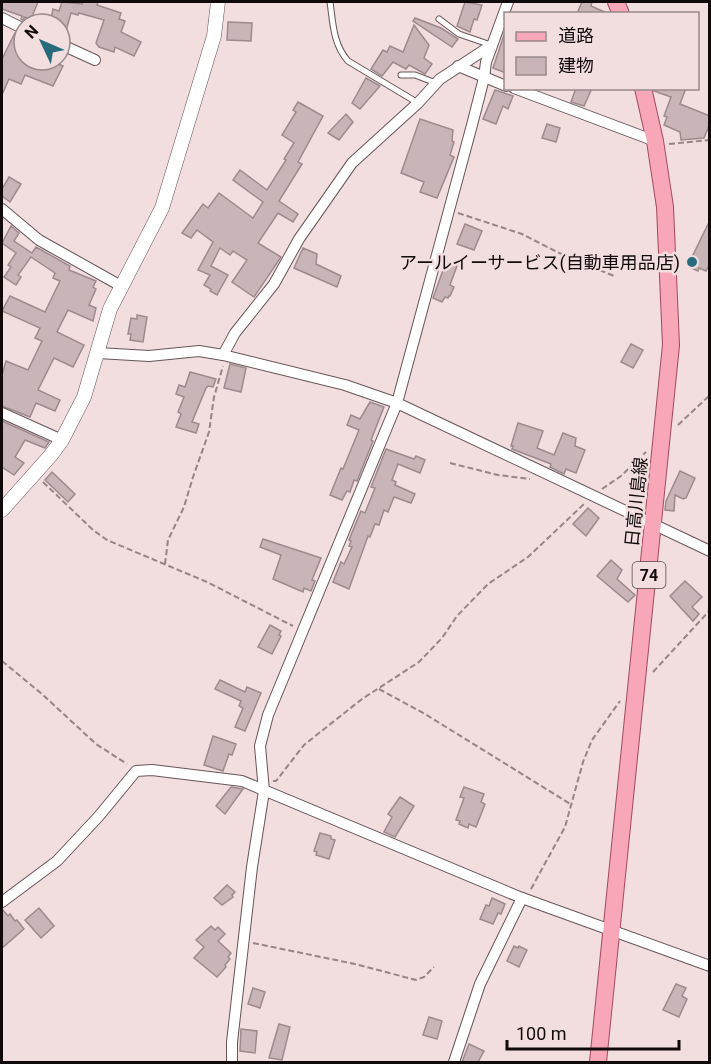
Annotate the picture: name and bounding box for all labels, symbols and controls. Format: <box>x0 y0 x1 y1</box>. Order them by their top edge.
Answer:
north arrow <box>12 12 72 72</box>
legend <box>504 12 699 90</box>
text: N <box>21 21 42 43</box>
text: 道路 <box>558 25 594 46</box>
text: 建物 <box>558 55 594 76</box>
place label: アールイーサービス(自動車用品店) <box>399 252 680 274</box>
marker: アールイーサービス(自動車用品店) <box>685 255 699 269</box>
street label: 日高川島線 <box>621 456 651 548</box>
road number: 74 <box>632 562 666 588</box>
scale bar <box>507 1013 680 1051</box>
text: 100 m <box>516 1023 567 1044</box>

